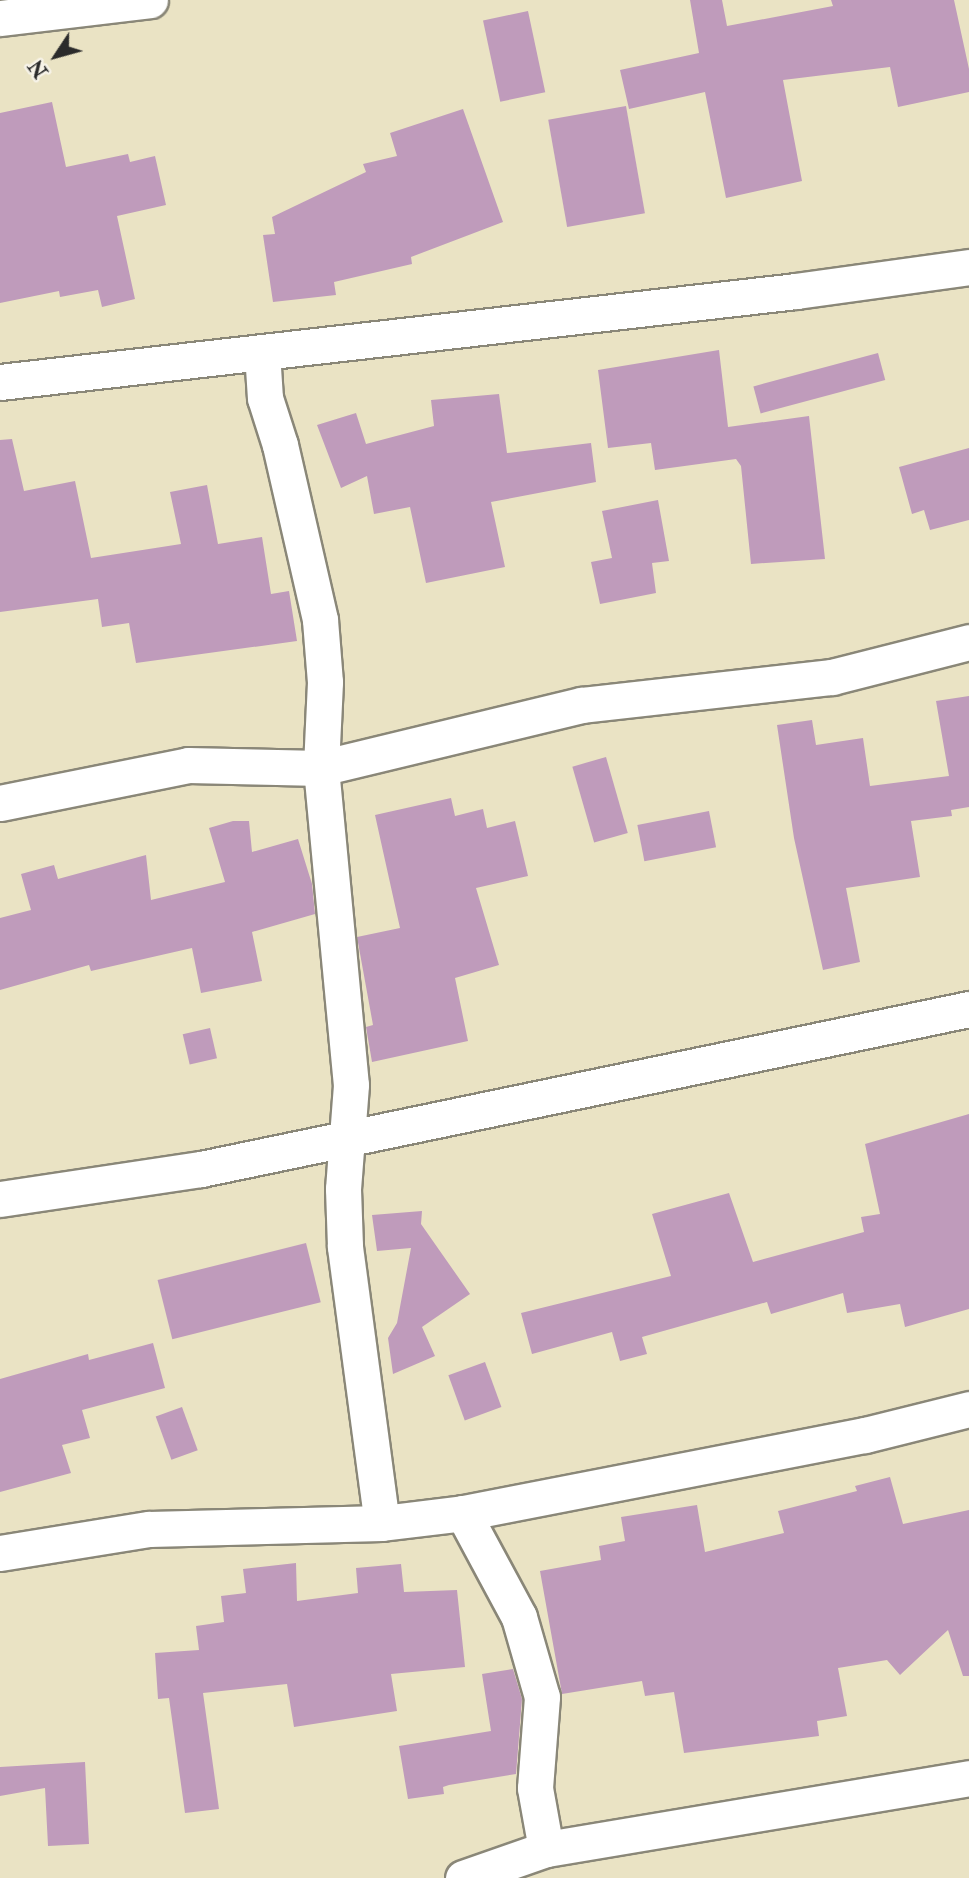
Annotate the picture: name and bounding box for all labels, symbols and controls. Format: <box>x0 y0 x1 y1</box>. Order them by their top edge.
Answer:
north arrow <box>21 21 91 91</box>
text: N <box>24 54 54 82</box>

